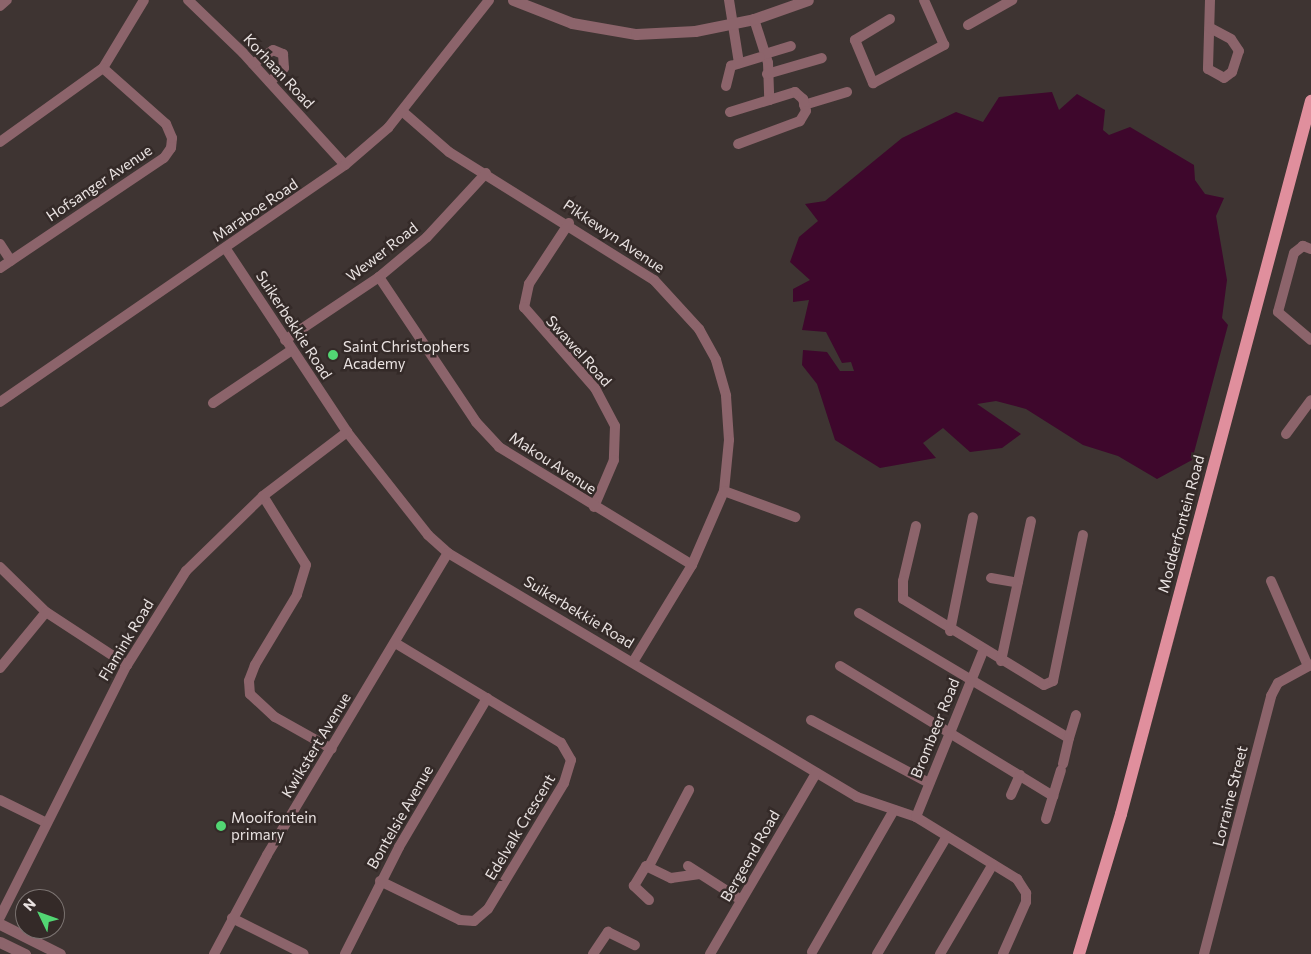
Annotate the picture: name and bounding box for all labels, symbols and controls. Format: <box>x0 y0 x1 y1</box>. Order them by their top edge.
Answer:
street label: Korhaan Road <box>240 30 318 112</box>
street label: Hofsanger Avenue <box>43 141 155 225</box>
street label: Maraboe Road <box>209 175 301 245</box>
street label: Pikkewyn Avenue <box>560 196 668 276</box>
street label: Wewer Road <box>343 219 421 285</box>
street label: Suikerbekkie Road <box>252 267 336 383</box>
street label: Swawel Road <box>542 312 616 390</box>
place label: Saint Christophers Academy <box>343 337 470 372</box>
marker: Saint Christophers Academy <box>327 349 339 361</box>
street label: Makou Avenue <box>506 428 600 498</box>
street label: Modderfontein Road <box>1154 453 1208 595</box>
street label: Suikerbekkie Road <box>521 572 637 652</box>
street label: Flamink Road <box>95 596 157 684</box>
street label: Brombeer Road <box>907 675 963 781</box>
street label: Kwikstert Avenue <box>278 689 354 801</box>
street label: Lorraine Street <box>1209 744 1251 848</box>
street label: Bontelsie Avenue <box>363 762 437 872</box>
street label: Edelvalk Crescent <box>481 771 559 883</box>
street label: Bergeend Road <box>717 807 783 905</box>
place label: Mooifontein primary <box>231 808 317 843</box>
marker: Mooifontein primary <box>215 820 227 832</box>
north arrow <box>15 889 65 939</box>
text: N <box>19 895 39 914</box>

